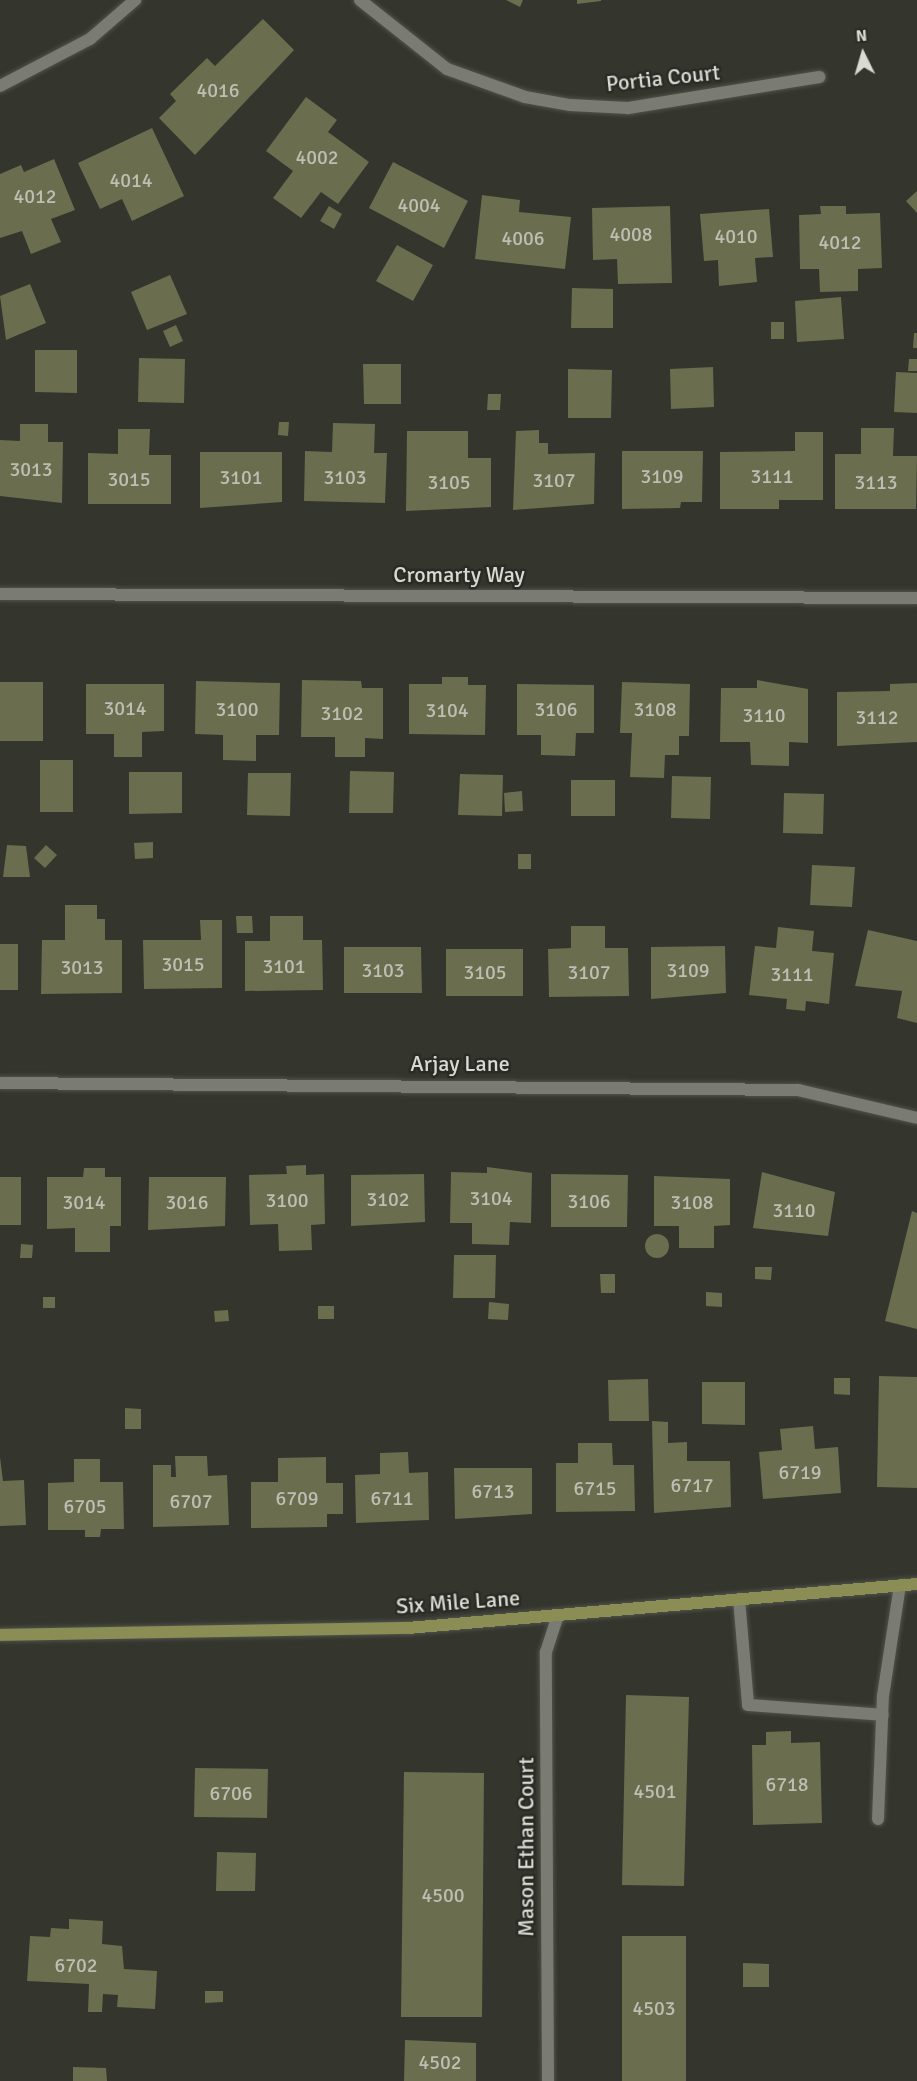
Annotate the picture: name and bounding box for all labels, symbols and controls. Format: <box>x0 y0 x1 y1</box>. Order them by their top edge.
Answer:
north arrow <box>833 24 893 84</box>
text: N <box>855 26 868 47</box>
street label: Portia Court <box>605 59 721 97</box>
house number: 4016 <box>196 78 240 102</box>
house number: 4002 <box>295 145 339 169</box>
house number: 4014 <box>109 168 153 192</box>
house number: 4012 <box>13 184 57 208</box>
house number: 4004 <box>397 193 441 217</box>
house number: 4008 <box>609 222 653 246</box>
house number: 4010 <box>714 224 758 248</box>
house number: 4006 <box>501 226 545 250</box>
house number: 4012 <box>818 230 862 254</box>
house number: 3013 <box>9 457 53 481</box>
house number: 3109 <box>640 464 684 488</box>
house number: 3111 <box>750 464 794 488</box>
house number: 3101 <box>219 465 263 489</box>
house number: 3103 <box>323 465 367 489</box>
house number: 3015 <box>107 467 151 491</box>
house number: 3107 <box>532 468 576 492</box>
house number: 3105 <box>427 470 471 494</box>
house number: 3113 <box>854 470 898 494</box>
street label: Cromarty Way <box>393 562 525 588</box>
house number: 3014 <box>103 696 147 720</box>
house number: 3100 <box>215 697 259 721</box>
house number: 3106 <box>534 697 578 721</box>
house number: 3108 <box>633 697 677 721</box>
house number: 3104 <box>425 698 469 722</box>
house number: 3102 <box>320 701 364 725</box>
house number: 3110 <box>742 703 786 727</box>
house number: 3112 <box>855 705 899 729</box>
house number: 3015 <box>161 952 205 976</box>
house number: 3101 <box>262 954 306 978</box>
house number: 3013 <box>60 955 104 979</box>
house number: 3103 <box>361 958 405 982</box>
house number: 3109 <box>666 958 710 982</box>
house number: 3105 <box>463 960 507 984</box>
house number: 3107 <box>567 960 611 984</box>
house number: 3111 <box>770 962 814 986</box>
street label: Arjay Lane <box>410 1051 510 1077</box>
house number: 3104 <box>469 1186 513 1210</box>
house number: 3102 <box>366 1187 410 1211</box>
house number: 3100 <box>265 1188 309 1212</box>
house number: 3106 <box>567 1189 611 1213</box>
house number: 3014 <box>62 1190 106 1214</box>
house number: 3016 <box>165 1190 209 1214</box>
house number: 3108 <box>670 1190 714 1214</box>
house number: 3110 <box>772 1198 816 1222</box>
house number: 6719 <box>778 1460 822 1484</box>
house number: 6717 <box>670 1473 714 1497</box>
house number: 6715 <box>573 1476 617 1500</box>
house number: 6713 <box>471 1479 515 1503</box>
house number: 6709 <box>275 1486 319 1510</box>
house number: 6711 <box>370 1486 414 1510</box>
house number: 6707 <box>169 1489 213 1513</box>
house number: 6705 <box>63 1494 107 1518</box>
street label: Six Mile Lane <box>395 1584 521 1620</box>
street label: Mason Ethan Court <box>513 1757 539 1937</box>
house number: 6718 <box>765 1772 809 1796</box>
house number: 4501 <box>633 1779 677 1803</box>
house number: 6706 <box>209 1781 253 1805</box>
house number: 4500 <box>421 1883 465 1907</box>
house number: 6702 <box>54 1953 98 1977</box>
house number: 4503 <box>632 1996 676 2020</box>
house number: 4502 <box>418 2050 462 2074</box>

